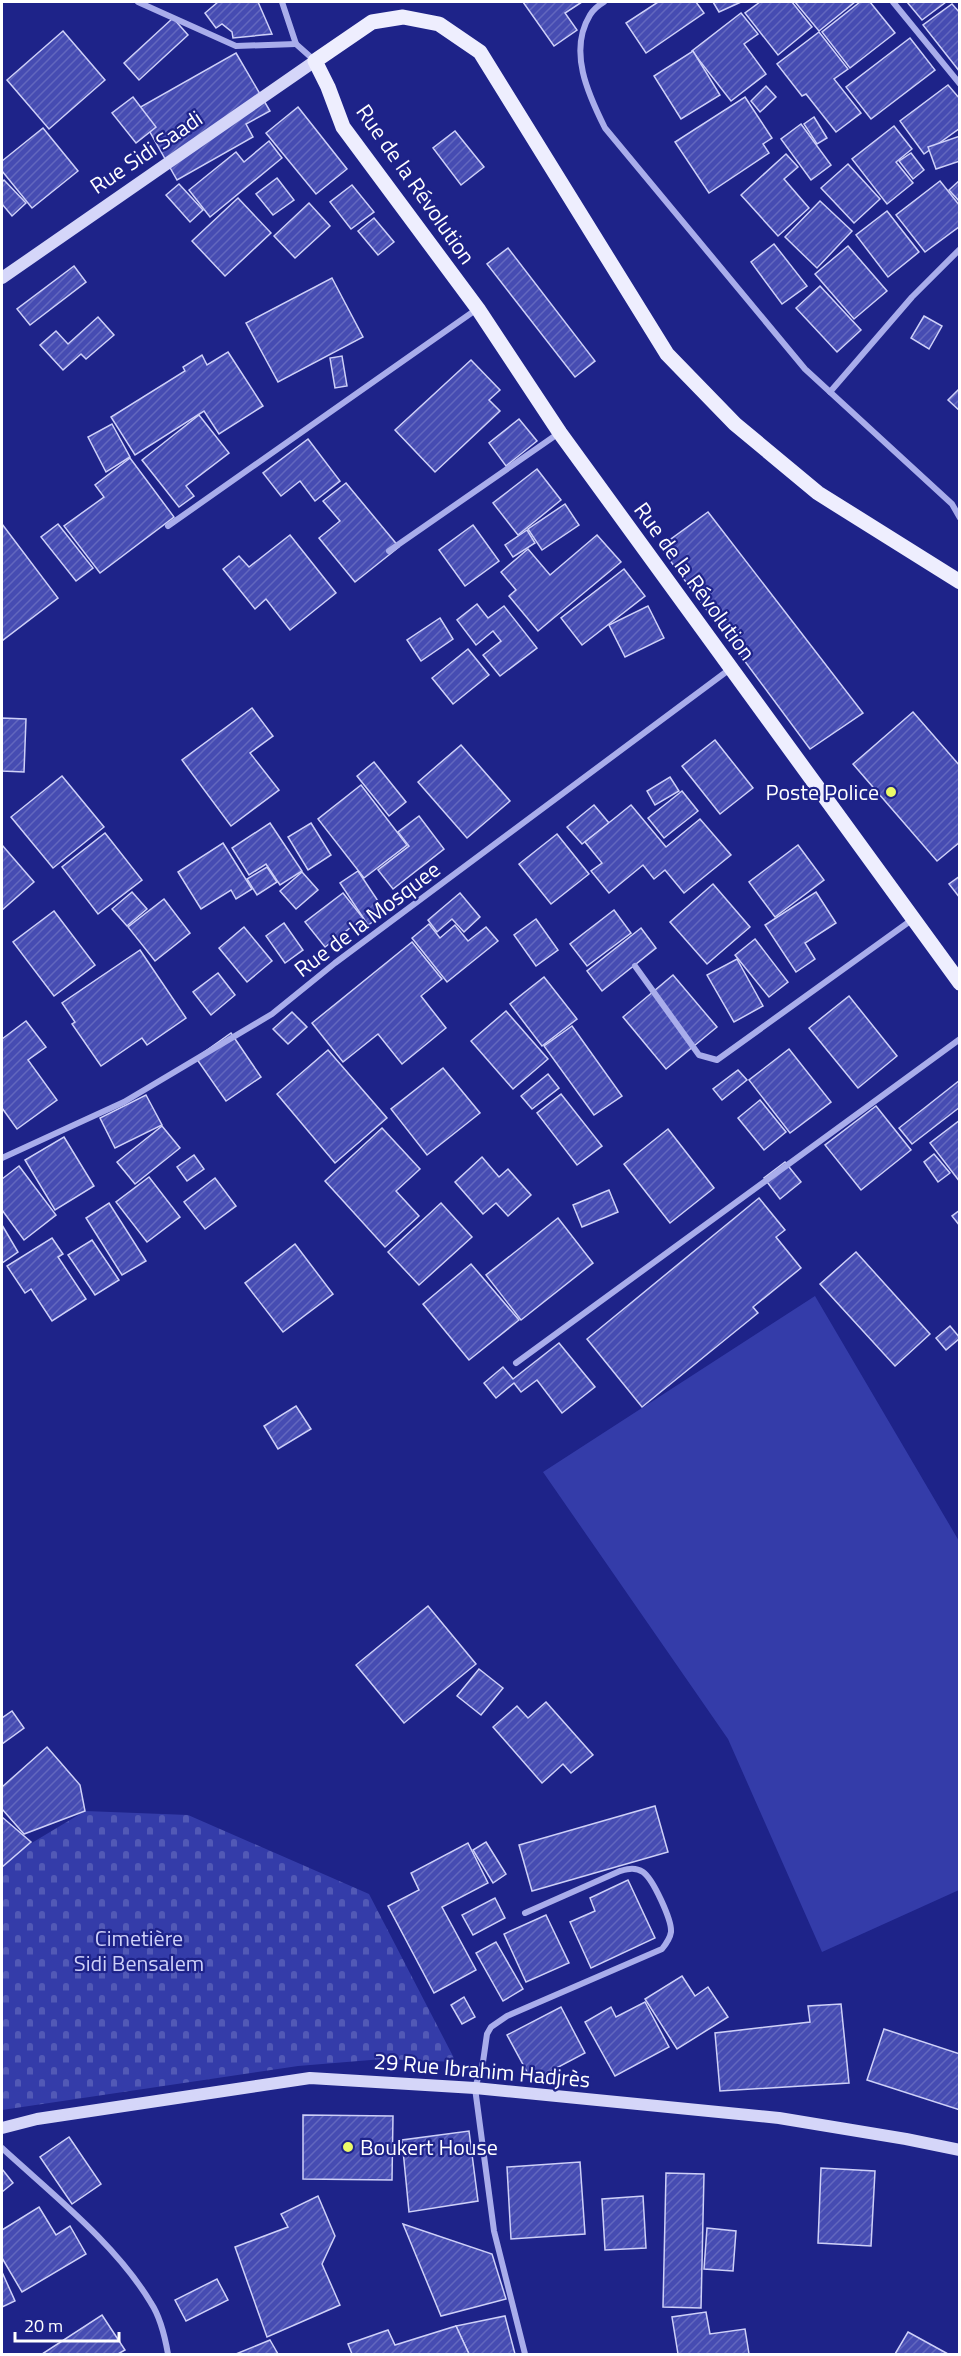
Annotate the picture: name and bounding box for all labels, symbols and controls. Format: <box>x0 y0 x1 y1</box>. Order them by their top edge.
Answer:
street label: Rue de la Révolution <box>348 97 484 271</box>
street label: Rue Sidi Saadi <box>83 102 209 202</box>
street label: Rue de la Révolution <box>626 495 764 667</box>
place label: Poste Police <box>765 775 879 809</box>
marker: Poste Police <box>884 785 898 799</box>
street label: Rue de la Mosquee <box>287 853 447 985</box>
park label: Cimetière Sidi Bensalem <box>74 1921 204 1980</box>
street label: 29 Rue Ibrahim Hadjrès <box>372 2044 592 2096</box>
place label: Boukert House <box>360 2130 498 2164</box>
marker: Boukert House <box>341 2140 355 2154</box>
scale bar <box>15 2305 118 2343</box>
text: 20 m <box>24 2312 63 2339</box>

